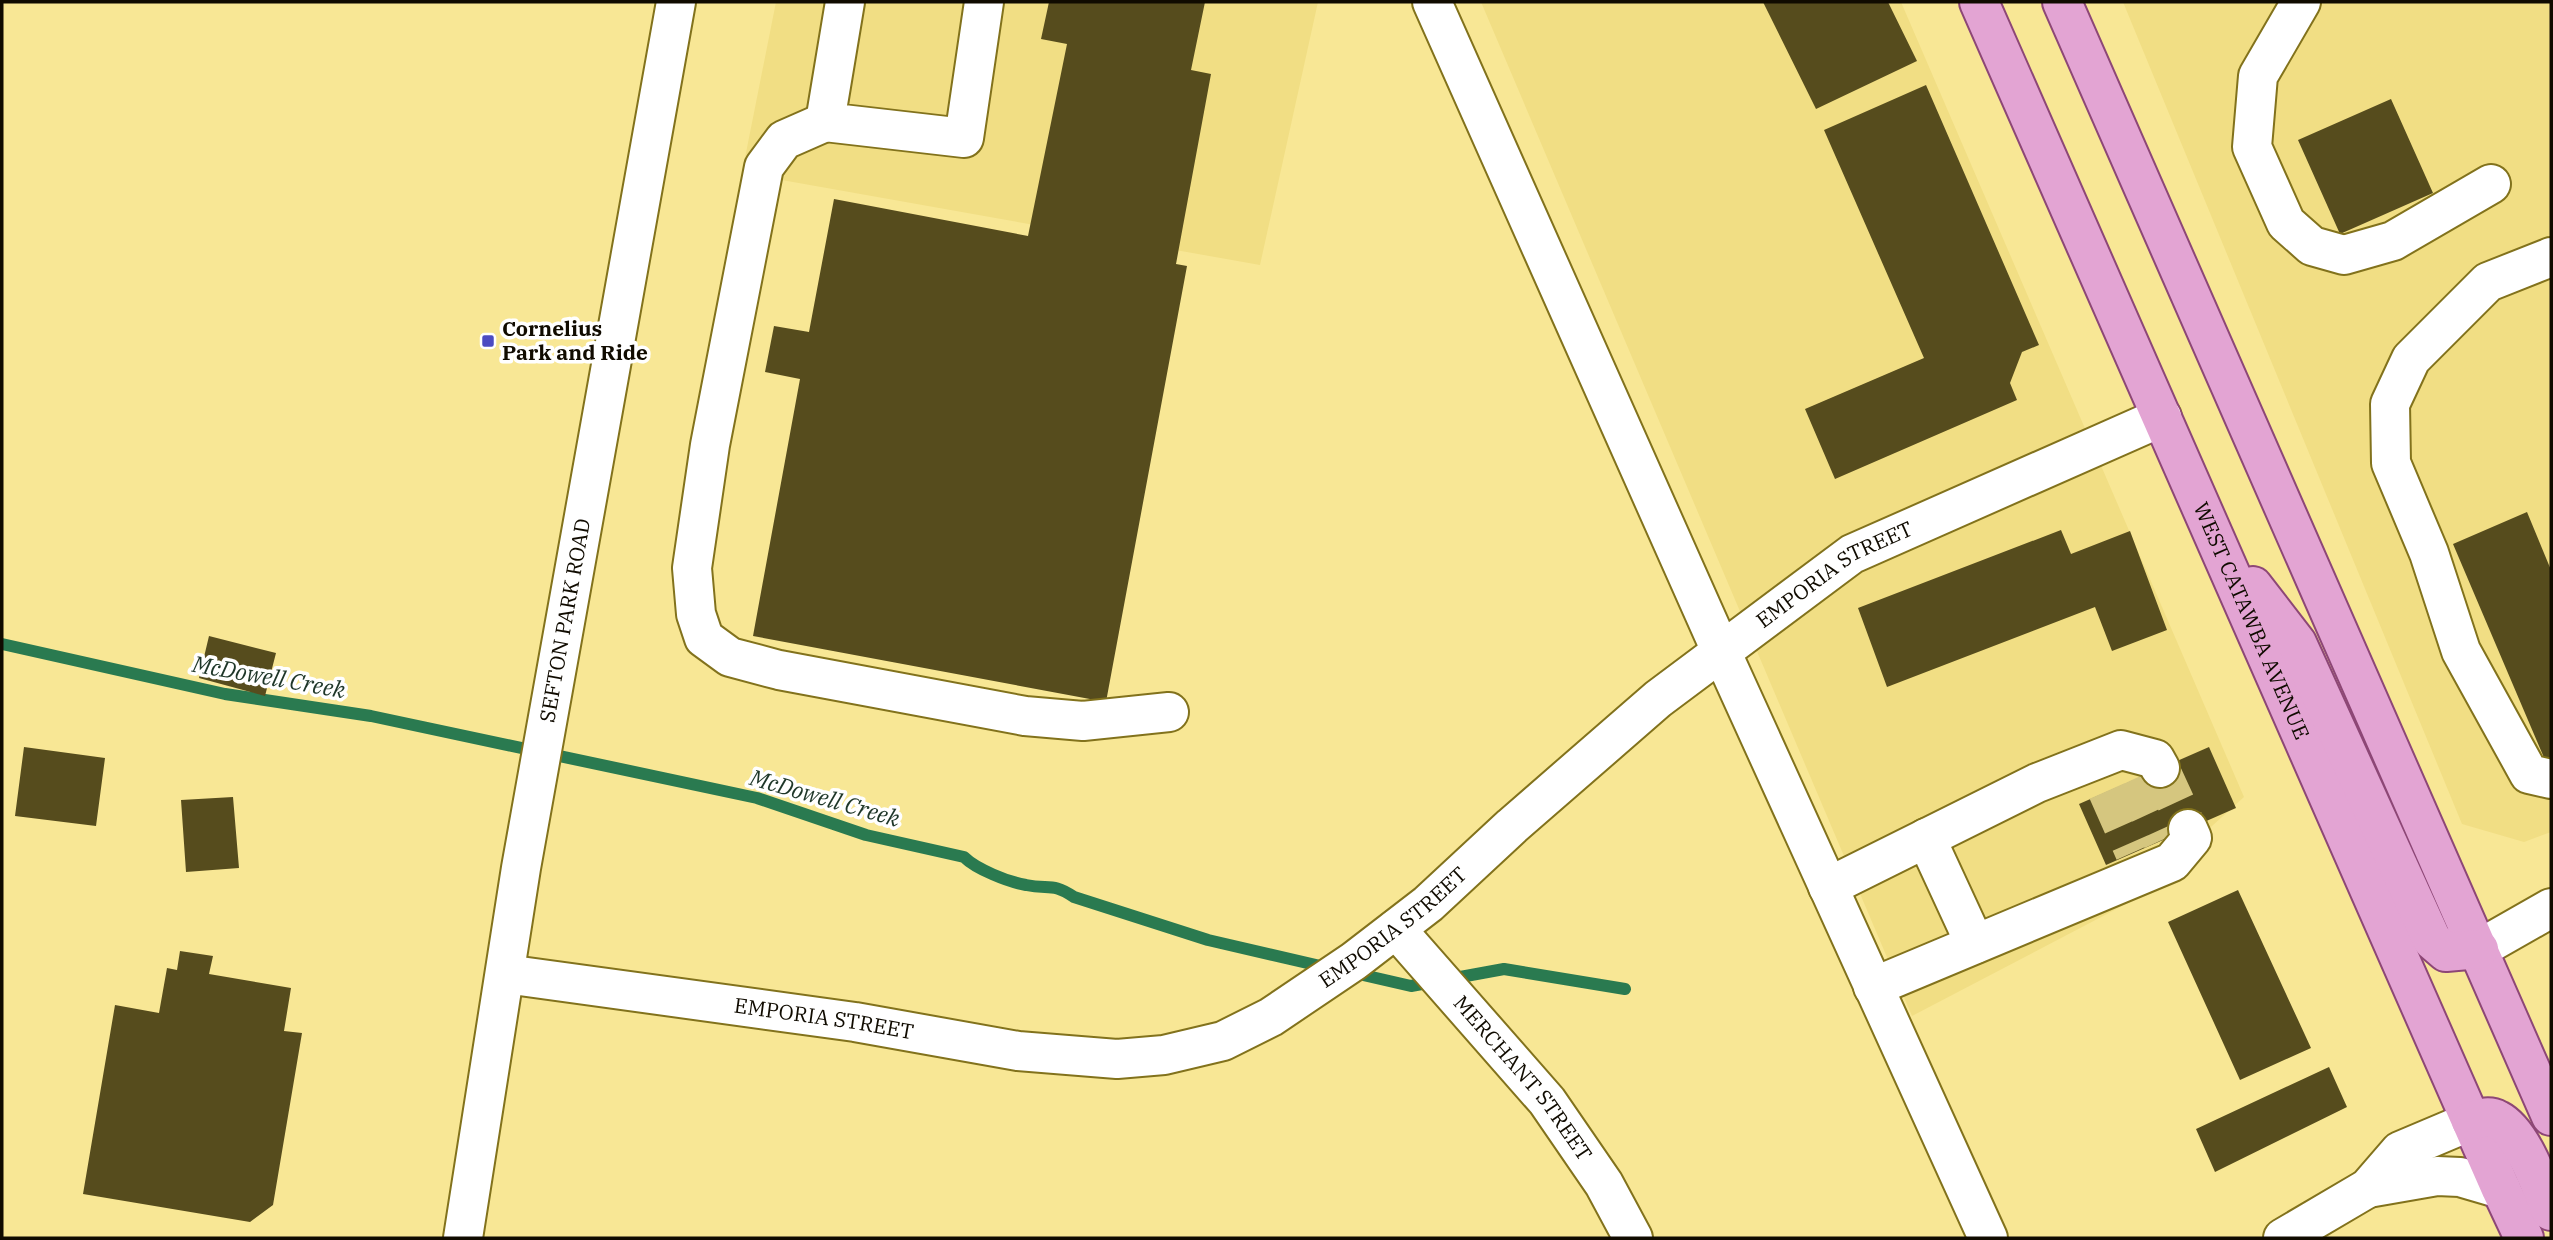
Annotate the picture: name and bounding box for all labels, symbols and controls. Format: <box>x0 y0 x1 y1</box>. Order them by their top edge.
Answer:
place label: Cornelius Park and Ride <box>502 314 648 366</box>
marker: Cornelius Park and Ride <box>480 333 496 349</box>
street label: WEST CATAWBA AVENUE <box>2188 497 2317 743</box>
street label: EMPORIA STREET <box>1750 514 1917 634</box>
street label: SEFTON PARK ROAD <box>532 516 596 725</box>
water label: McDowell Creek <box>189 648 349 704</box>
water label: McDowell Creek <box>746 761 904 833</box>
street label: EMPORIA STREET <box>1313 860 1472 994</box>
street label: MERCHANT STREET <box>1448 989 1599 1166</box>
street label: EMPORIA STREET <box>732 991 916 1045</box>

